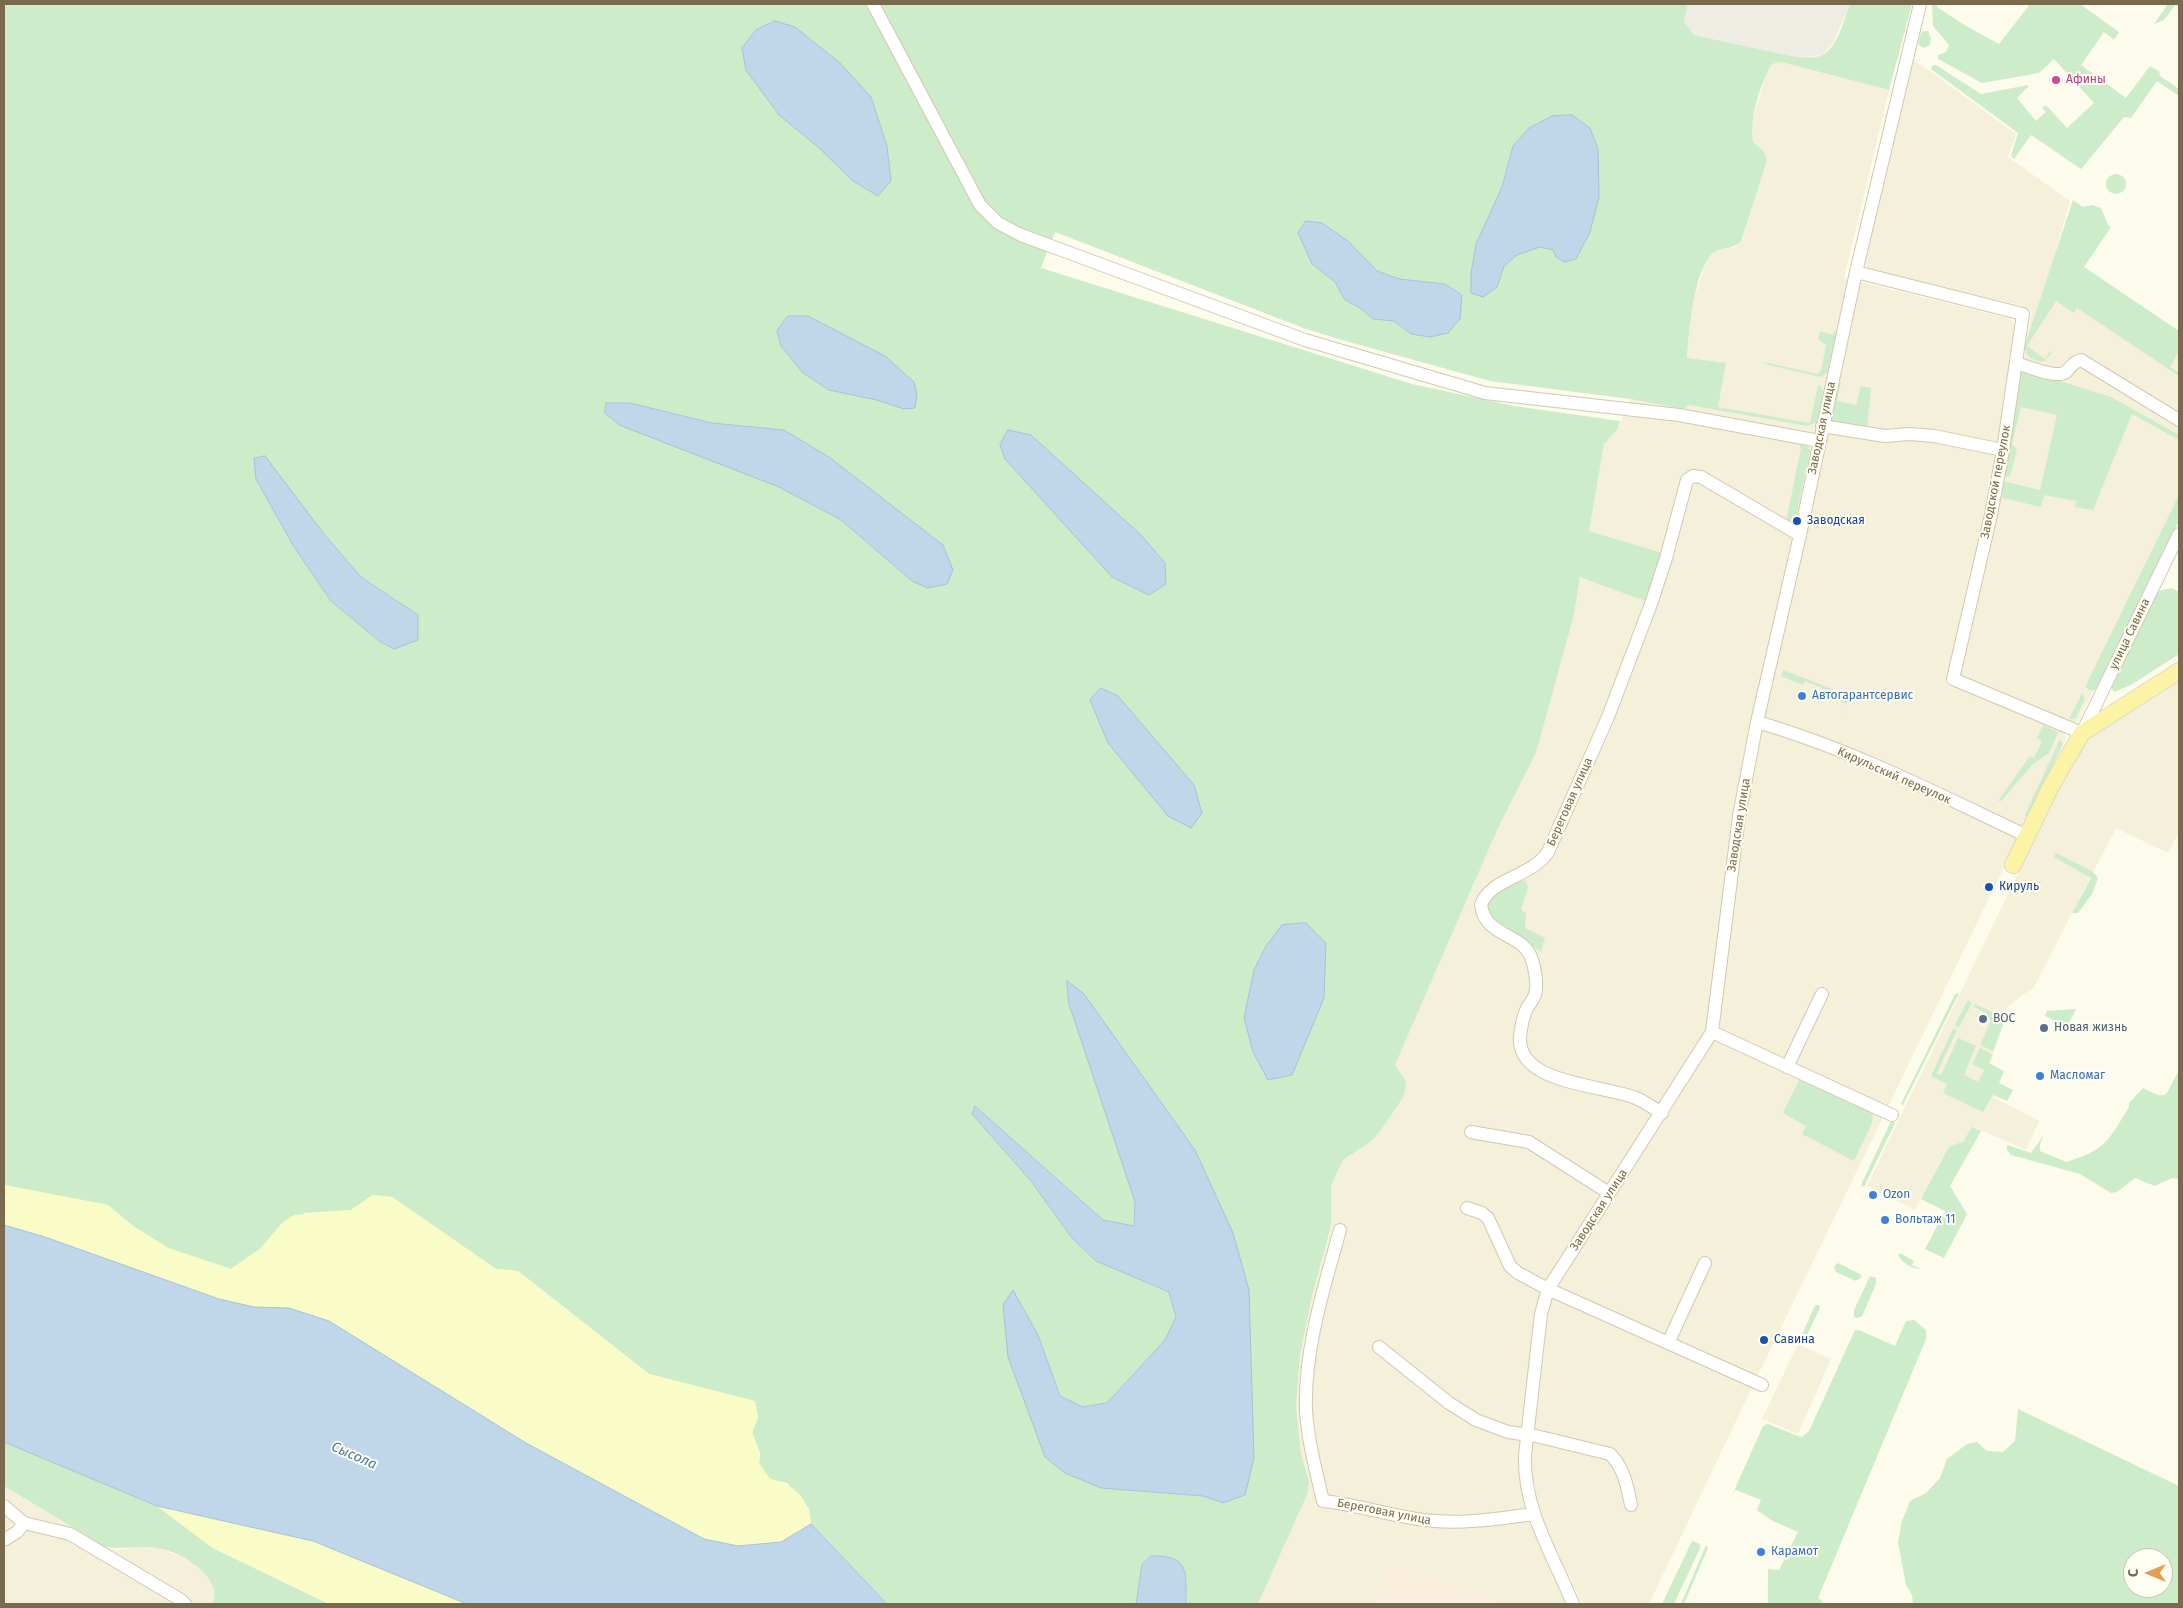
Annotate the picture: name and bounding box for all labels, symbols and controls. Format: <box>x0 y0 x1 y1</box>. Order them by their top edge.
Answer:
place label: Афины <box>2066 73 2106 87</box>
marker: Афины <box>2050 74 2062 86</box>
street label: Заводская улица <box>1805 380 1839 476</box>
street label: Заводской переулок <box>1978 424 2014 540</box>
place label: Заводская <box>1807 514 1865 528</box>
marker: Заводская <box>1791 515 1803 527</box>
street label: улица Савина <box>2107 596 2153 672</box>
place label: Автогарантсервис <box>1812 689 1913 703</box>
marker: Автогарантсервис <box>1796 690 1808 702</box>
street label: Кирульский переулок <box>1835 744 1953 808</box>
street label: Береговая улица <box>1544 755 1596 849</box>
street label: Заводская улица <box>1724 777 1754 873</box>
place label: Кируль <box>1999 880 2039 894</box>
marker: Кируль <box>1983 881 1995 893</box>
place label: ВОС <box>1993 1012 2015 1026</box>
marker: ВОС <box>1977 1013 1989 1025</box>
place label: Новая жизнь <box>2054 1021 2127 1035</box>
marker: Новая жизнь <box>2038 1022 2050 1034</box>
place label: Масломаг <box>2050 1069 2105 1083</box>
marker: Масломаг <box>2034 1070 2046 1082</box>
street label: Заводская улица <box>1567 1166 1631 1254</box>
place label: Ozon <box>1883 1188 1910 1202</box>
marker: Ozon <box>1867 1189 1879 1201</box>
place label: Вольтаж 11 <box>1895 1213 1955 1227</box>
marker: Вольтаж 11 <box>1879 1214 1891 1226</box>
place label: Савина <box>1774 1333 1815 1347</box>
marker: Савина <box>1758 1334 1770 1346</box>
water label: Сысола <box>329 1439 379 1473</box>
street label: Береговая улица <box>1336 1496 1432 1528</box>
place label: Карамот <box>1771 1545 1818 1559</box>
marker: Карамот <box>1755 1546 1767 1558</box>
north arrow <box>2123 1548 2173 1598</box>
text: С <box>2125 1569 2142 1577</box>

